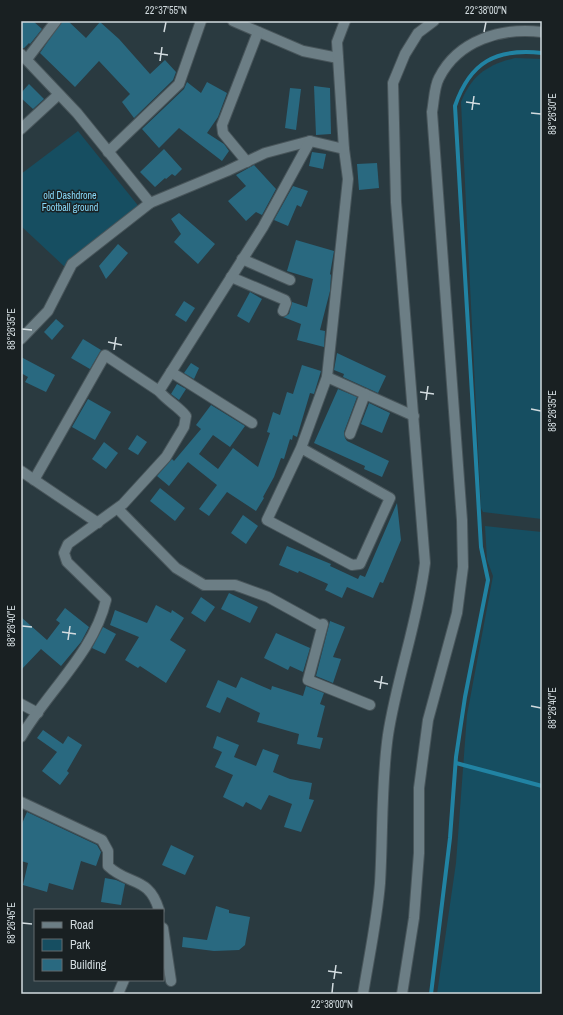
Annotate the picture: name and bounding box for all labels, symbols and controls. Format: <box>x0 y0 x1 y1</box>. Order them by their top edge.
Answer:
text: 22°37'55"N <box>145 4 187 17</box>
text: 22°38'00"N <box>465 4 507 17</box>
text: 88°26'30"E <box>546 93 559 135</box>
park label: old Dashdrone Football ground <box>42 189 98 214</box>
text: 88°26'35"E <box>5 308 18 350</box>
text: 88°26'35"E <box>546 390 559 432</box>
text: 88°26'40"E <box>5 605 18 647</box>
text: 88°26'40"E <box>546 687 559 729</box>
text: 88°26'45"E <box>5 902 18 944</box>
legend <box>34 909 164 981</box>
text: Road <box>70 917 94 933</box>
text: Park <box>70 937 90 953</box>
text: Building <box>70 957 107 973</box>
text: 22°38'00"N <box>311 998 353 1011</box>

